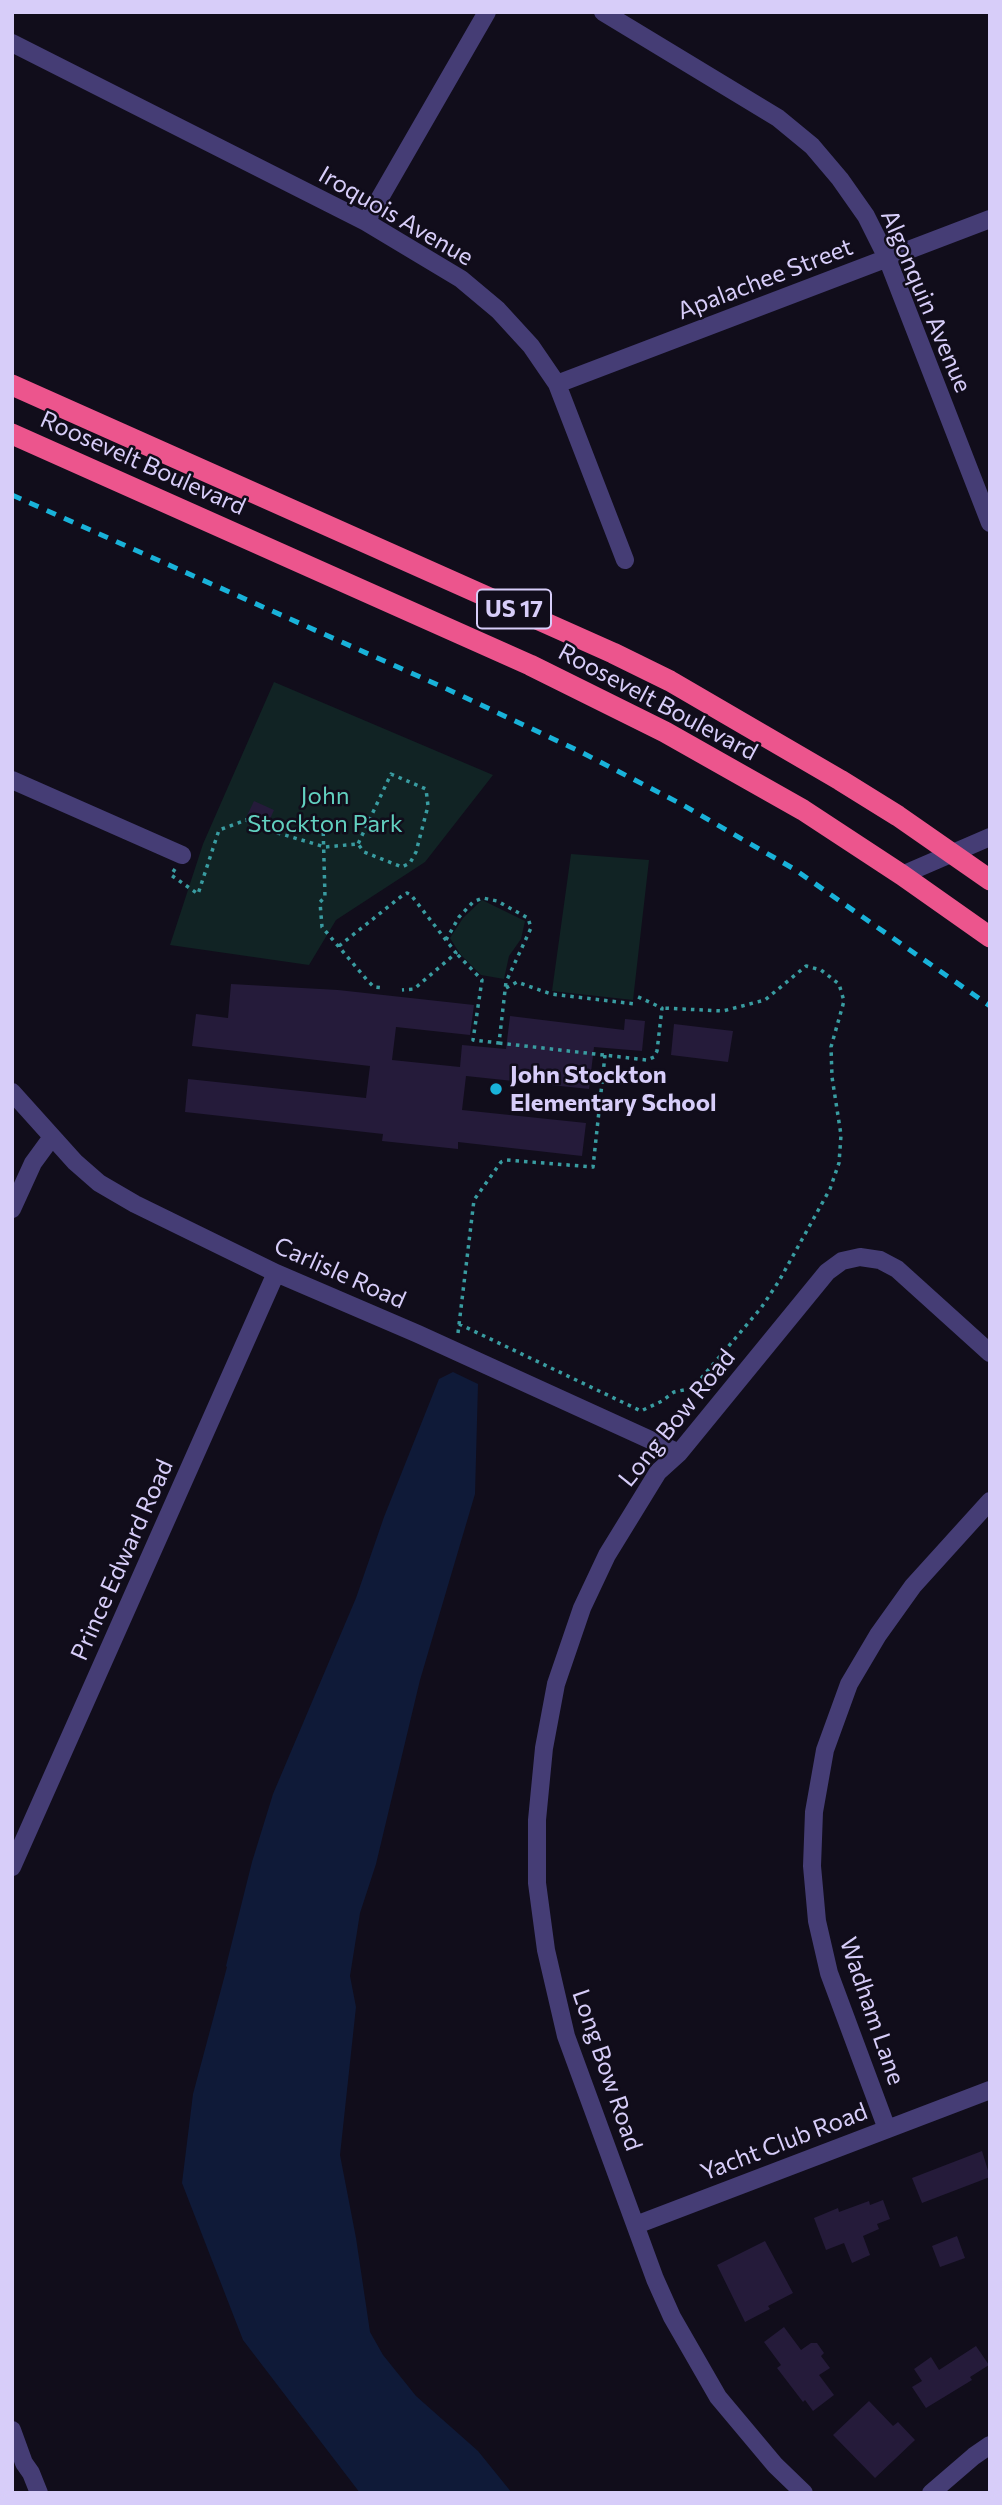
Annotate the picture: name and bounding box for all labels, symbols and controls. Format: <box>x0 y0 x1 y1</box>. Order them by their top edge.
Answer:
street label: Iroquois Avenue <box>314 160 478 272</box>
street label: Algonquin Avenue <box>875 205 977 397</box>
street label: Apalachee Street <box>673 232 857 326</box>
street label: Roosevelt Boulevard <box>36 405 250 521</box>
road number: US 17 <box>477 590 551 628</box>
street label: Roosevelt Boulevard <box>553 637 763 767</box>
park label: John Stockton Park <box>247 782 403 838</box>
place label: John Stockton Elementary School <box>510 1061 717 1117</box>
marker: John Stockton Elementary School <box>488 1081 504 1097</box>
street label: Carlisle Road <box>270 1231 410 1315</box>
street label: Long Bow Road <box>613 1343 741 1493</box>
street label: Prince Edward Road <box>65 1455 179 1665</box>
street label: Wadham Lane <box>833 1933 911 2089</box>
street label: Long Bow Road <box>566 1986 648 2154</box>
street label: Yacht Club Road <box>696 2097 872 2187</box>

